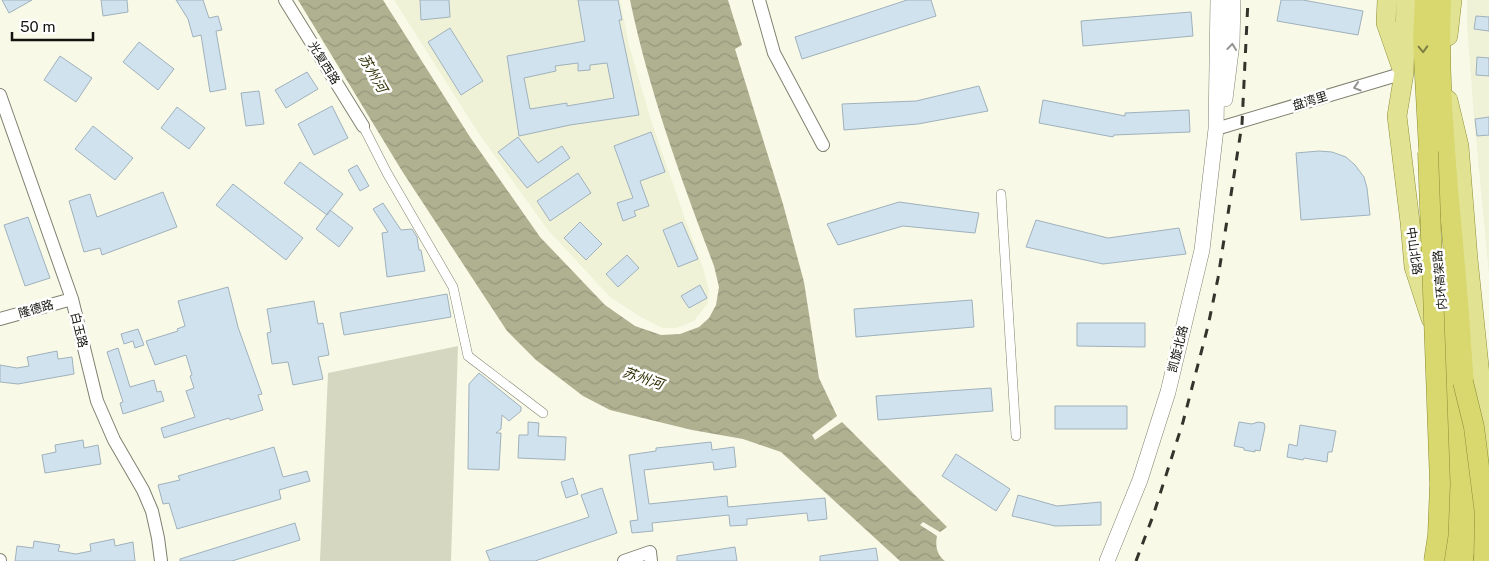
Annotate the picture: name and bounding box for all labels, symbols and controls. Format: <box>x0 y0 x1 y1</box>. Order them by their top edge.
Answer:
scale bar <box>12 10 94 42</box>
text: 50 m <box>20 18 55 35</box>
street label: 光复西路 <box>305 39 343 87</box>
one-way arrow <box>1226 43 1237 51</box>
one-way arrow <box>1418 45 1428 53</box>
water label: 苏州河 <box>356 51 392 98</box>
one-way arrow <box>1354 81 1362 91</box>
street label: 盘湾里 <box>1291 89 1329 113</box>
street label: 中山北路 <box>1404 226 1424 276</box>
street label: 内环高架路 <box>1430 249 1450 311</box>
street label: 隆德路 <box>17 297 55 321</box>
street label: 白玉路 <box>68 311 90 349</box>
street label: 凯旋北路 <box>1165 324 1191 374</box>
water label: 苏州河 <box>621 364 668 393</box>

